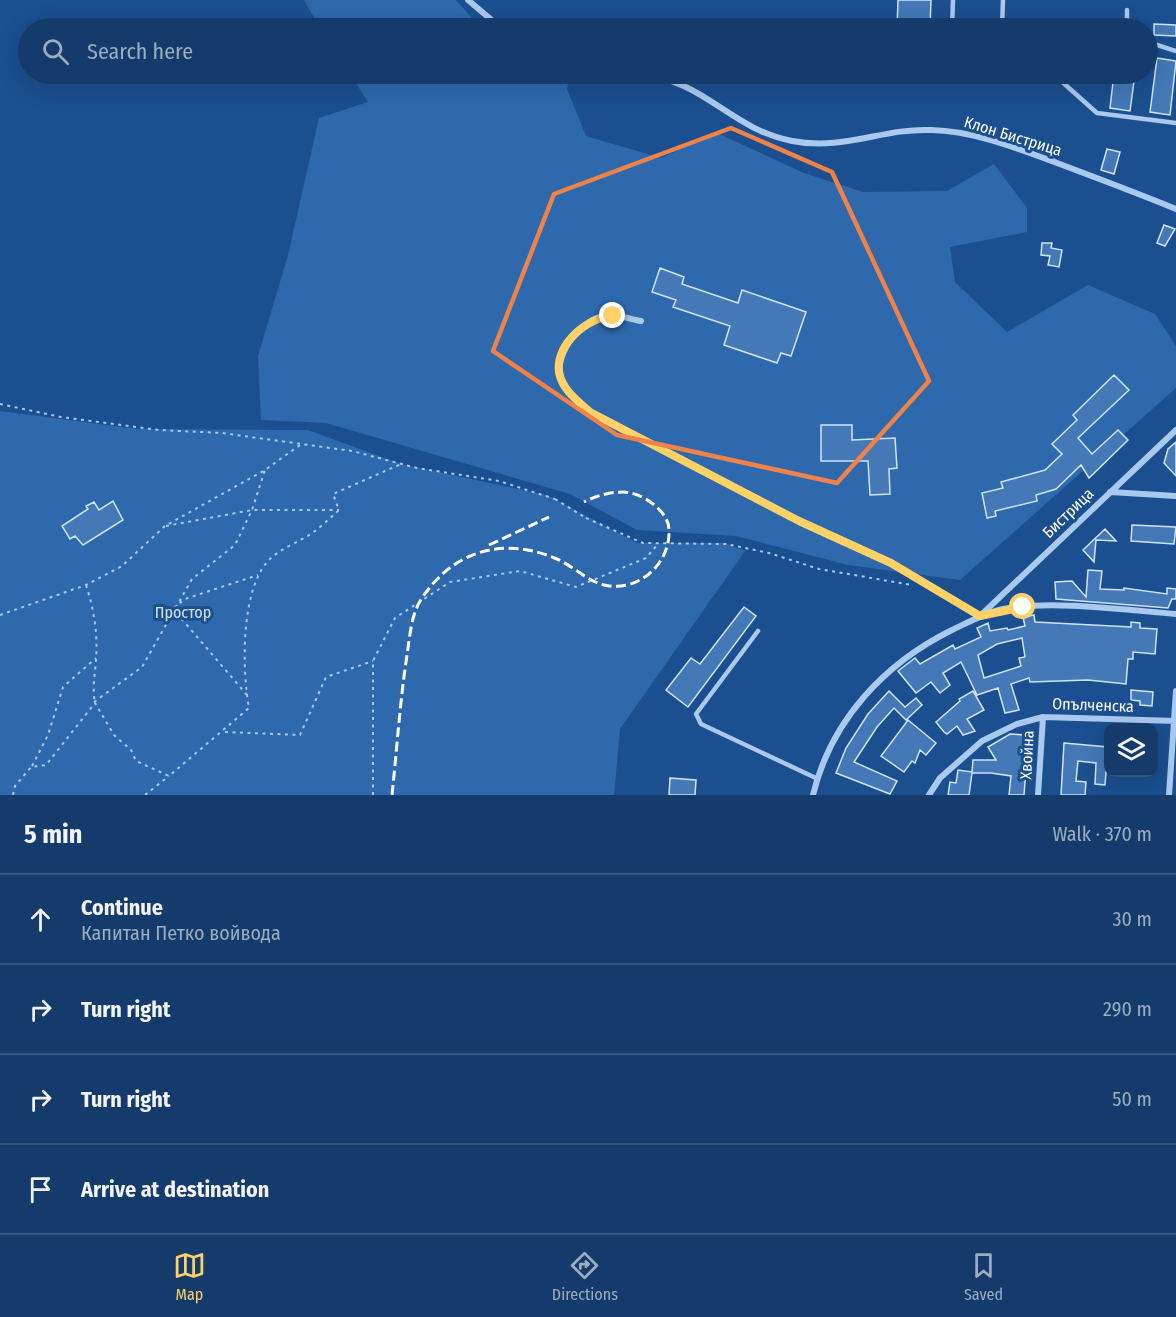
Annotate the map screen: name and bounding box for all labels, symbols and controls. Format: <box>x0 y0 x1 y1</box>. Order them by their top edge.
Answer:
search box <box>18 18 1158 84</box>
icon: search <box>39 35 72 68</box>
text: Search here <box>87 38 193 65</box>
street label: Клон Бистрица <box>962 112 1064 160</box>
route end <box>599 302 625 328</box>
street label: Бистрица <box>1038 484 1098 542</box>
route start <box>1009 593 1035 619</box>
park label: Простор <box>155 603 211 622</box>
street label: Опълченска <box>1052 694 1134 716</box>
map controls <box>1104 723 1158 777</box>
button: layers <box>1104 723 1158 777</box>
street label: Хвойна <box>1016 730 1038 780</box>
text: 5 min <box>24 819 82 850</box>
text: Walk · 370 m <box>1052 822 1152 846</box>
text: Continue <box>81 894 163 921</box>
icon: ahead <box>24 903 57 936</box>
text: 30 m <box>1112 907 1152 931</box>
text: Капитан Петко войвода <box>81 921 281 945</box>
icon: right <box>24 993 57 1026</box>
text: Turn right <box>81 996 170 1023</box>
text: 290 m <box>1103 997 1152 1021</box>
icon: right <box>24 1083 57 1116</box>
text: Turn right <box>81 1086 170 1113</box>
text: 50 m <box>1112 1087 1152 1111</box>
icon: arrive <box>24 1173 57 1206</box>
text: Arrive at destination <box>81 1176 269 1203</box>
tab: Map <box>173 1249 206 1304</box>
tab: Directions <box>552 1249 618 1304</box>
tab: Saved <box>964 1249 1003 1304</box>

